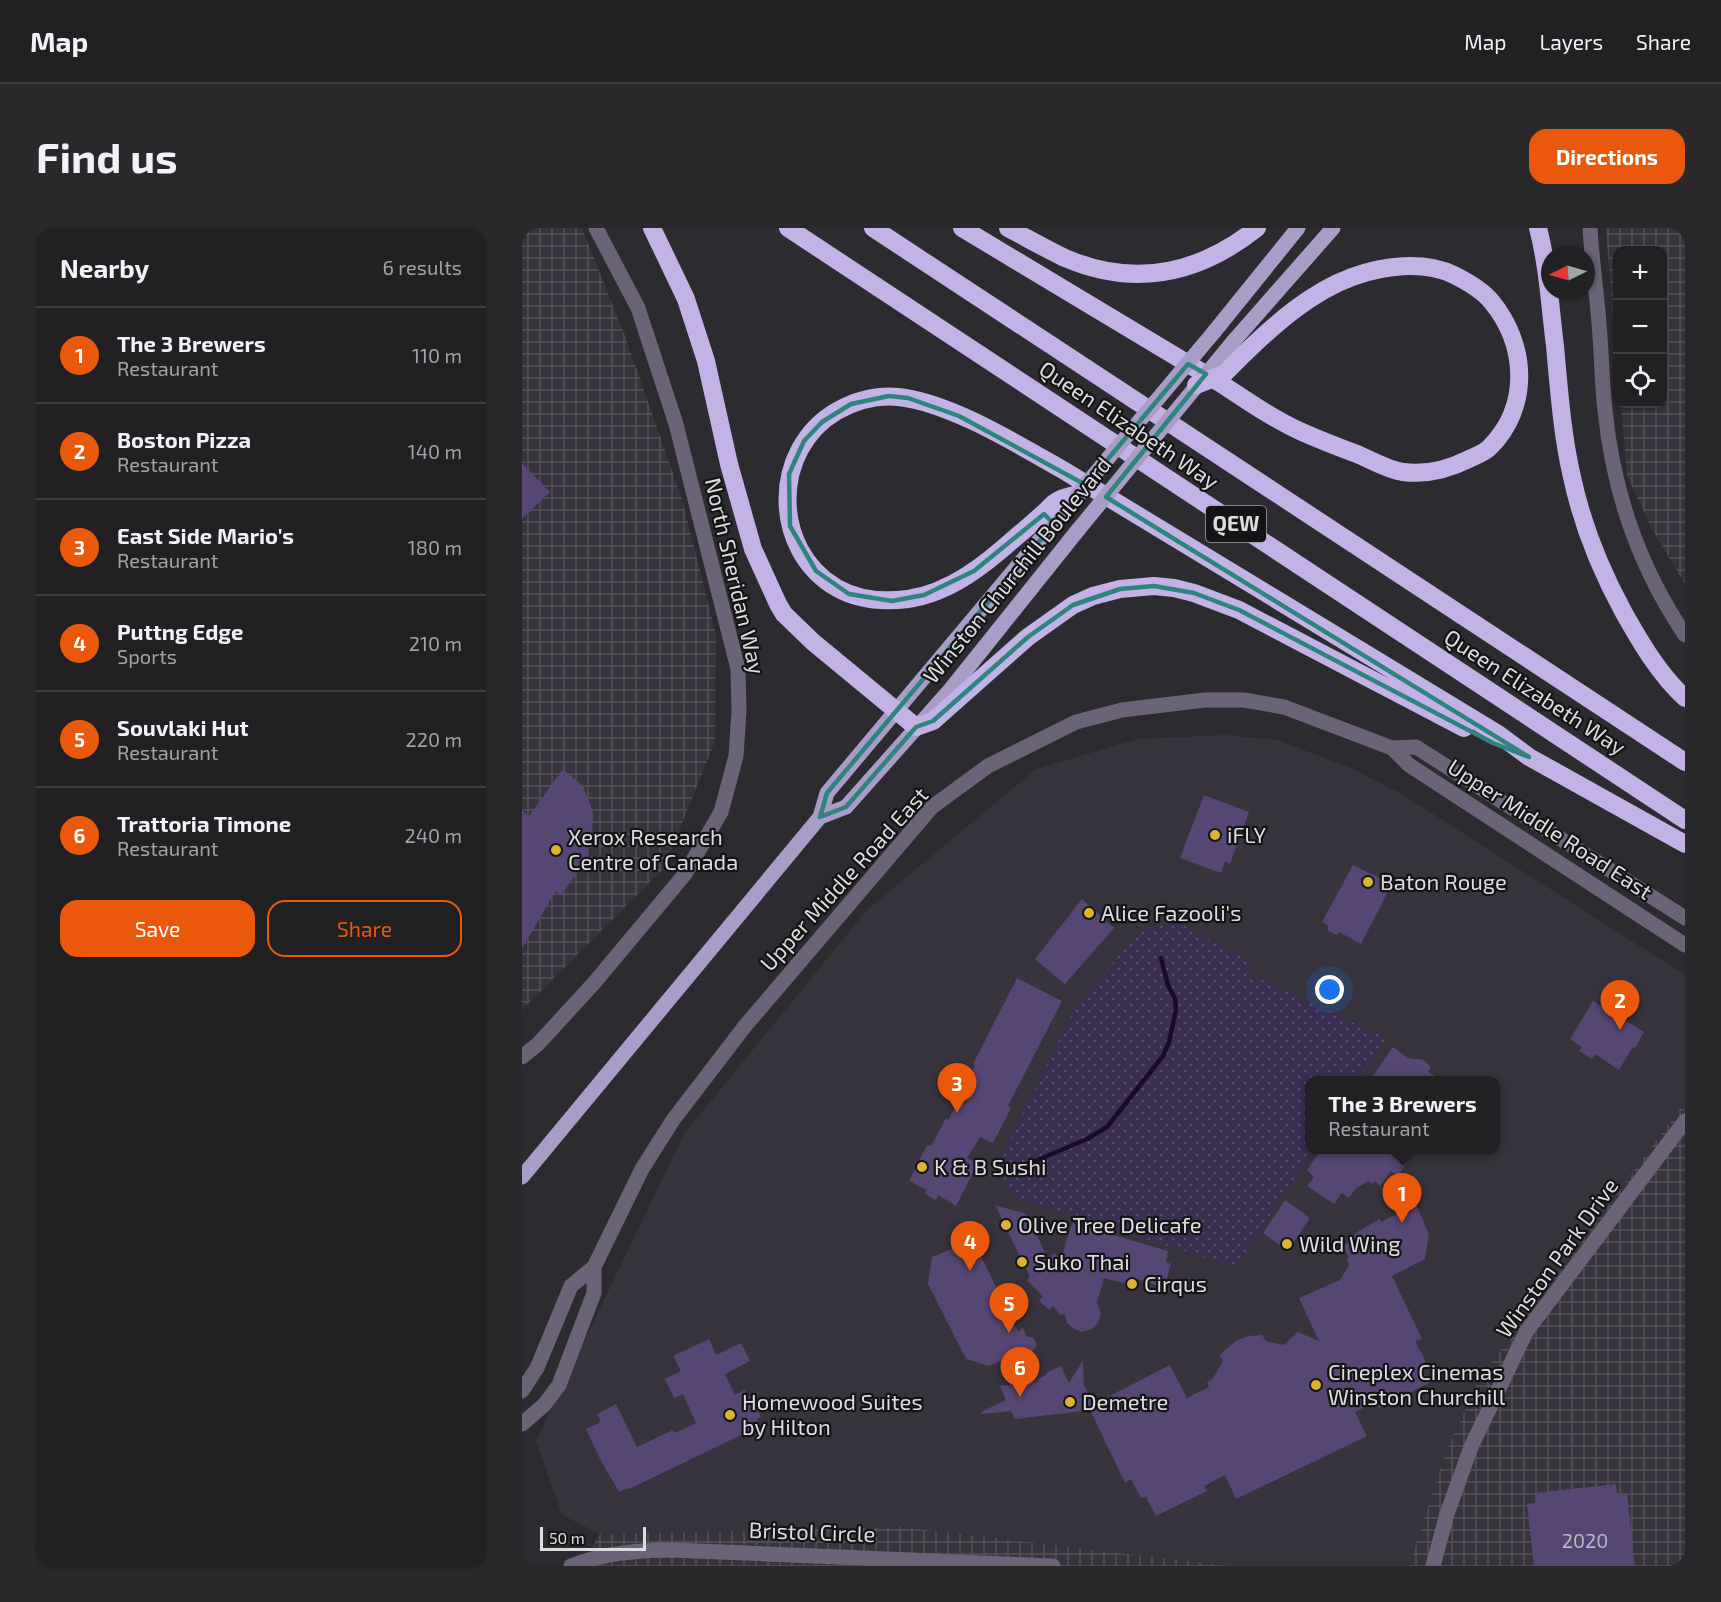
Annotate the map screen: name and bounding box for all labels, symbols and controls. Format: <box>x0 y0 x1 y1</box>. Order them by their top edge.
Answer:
text: Map <box>30 24 88 58</box>
text: Map <box>1464 29 1506 54</box>
text: Layers <box>1539 29 1603 54</box>
text: Share <box>1636 29 1691 54</box>
button: Directions <box>1529 129 1685 184</box>
text: Find us <box>36 131 178 181</box>
north arrow <box>1541 246 1595 300</box>
map controls <box>1613 246 1667 408</box>
button: + <box>1613 246 1667 300</box>
text: Nearby <box>60 252 149 283</box>
text: 6 results <box>382 255 462 279</box>
button: − <box>1613 300 1667 354</box>
text: The 3 Brewers <box>117 330 266 356</box>
text: 1 <box>75 343 84 367</box>
text: 110 m <box>412 343 462 367</box>
street label: Queen Elizabeth Way <box>1034 354 1224 495</box>
button: locate <box>1613 354 1667 408</box>
text: Restaurant <box>117 356 218 380</box>
text: Boston Pizza <box>117 426 251 452</box>
text: 2 <box>74 439 85 463</box>
text: 140 m <box>408 439 462 463</box>
street label: Winston Churchill Boulevard <box>917 451 1116 688</box>
text: Restaurant <box>117 452 218 476</box>
street label: North Sheridan Way <box>701 475 771 677</box>
road number: QEW <box>1206 506 1266 542</box>
text: East Side Mario's <box>117 522 294 548</box>
text: 3 <box>74 535 85 559</box>
text: 180 m <box>408 535 462 559</box>
text: Restaurant <box>117 548 218 572</box>
text: Puttng Edge <box>117 618 243 644</box>
street label: Queen Elizabeth Way <box>1440 623 1631 760</box>
text: 4 <box>73 631 86 655</box>
text: 210 m <box>409 631 462 655</box>
text: Sports <box>117 644 177 668</box>
text: Souvlaki Hut <box>117 714 249 740</box>
text: 5 <box>74 727 85 751</box>
text: 220 m <box>405 727 462 751</box>
text: Restaurant <box>117 740 218 764</box>
street label: Upper Middle Road East <box>1444 752 1657 904</box>
street label: Upper Middle Road East <box>754 781 933 975</box>
text: Trattoria Timone <box>117 810 291 836</box>
place label: iFLY <box>1227 821 1267 847</box>
text: 6 <box>74 823 85 847</box>
text: 240 m <box>404 823 462 847</box>
place label: Xerox Research Centre of Canada <box>568 823 738 874</box>
marker: iFLY <box>1208 828 1222 842</box>
text: Restaurant <box>117 836 218 860</box>
marker: Xerox Research Centre of Canada <box>549 843 563 857</box>
place label: Baton Rouge <box>1380 868 1507 894</box>
marker: Baton Rouge <box>1361 875 1375 889</box>
place label: Alice Fazooli's <box>1101 899 1241 925</box>
button: Save <box>60 900 255 957</box>
button: Share <box>267 900 462 957</box>
marker: Alice Fazooli's <box>1082 906 1096 920</box>
your location <box>1315 975 1344 1004</box>
pin: 2 <box>1600 980 1640 1030</box>
pin: 3 <box>938 1064 976 1113</box>
popup <box>1305 1076 1500 1154</box>
text: The 3 Brewers <box>1328 1090 1477 1116</box>
text: Restaurant <box>1328 1116 1430 1140</box>
place label: K & B Sushi <box>934 1153 1046 1179</box>
marker: K & B Sushi <box>915 1160 929 1174</box>
street label: Winston Park Drive <box>1490 1173 1623 1342</box>
pin: 1 <box>1382 1174 1422 1223</box>
place label: Olive Tree Delicafe <box>1018 1211 1201 1237</box>
marker: Olive Tree Delicafe <box>999 1218 1013 1232</box>
pin: 4 <box>950 1222 990 1271</box>
place label: Wild Wing <box>1299 1230 1400 1256</box>
marker: Wild Wing <box>1280 1237 1294 1251</box>
place label: Suko Thai <box>1034 1248 1130 1274</box>
marker: Suko Thai <box>1015 1255 1029 1269</box>
place label: Cirqus <box>1144 1270 1207 1296</box>
marker: Cirqus <box>1125 1277 1139 1291</box>
pin: 5 <box>990 1284 1028 1333</box>
pin: 6 <box>1000 1348 1040 1397</box>
place label: Cineplex Cinemas Winston Churchill <box>1328 1358 1506 1409</box>
marker: Cineplex Cinemas Winston Churchill <box>1309 1378 1323 1392</box>
place label: Homewood Suites by Hilton <box>742 1388 923 1439</box>
place label: Demetre <box>1082 1388 1168 1414</box>
marker: Demetre <box>1063 1395 1077 1409</box>
marker: Homewood Suites by Hilton <box>723 1408 737 1422</box>
street label: Bristol Circle <box>748 1516 876 1546</box>
scale bar <box>540 1524 646 1552</box>
text: 50 m <box>549 1528 585 1547</box>
house number: 2020 <box>1562 1528 1608 1552</box>

